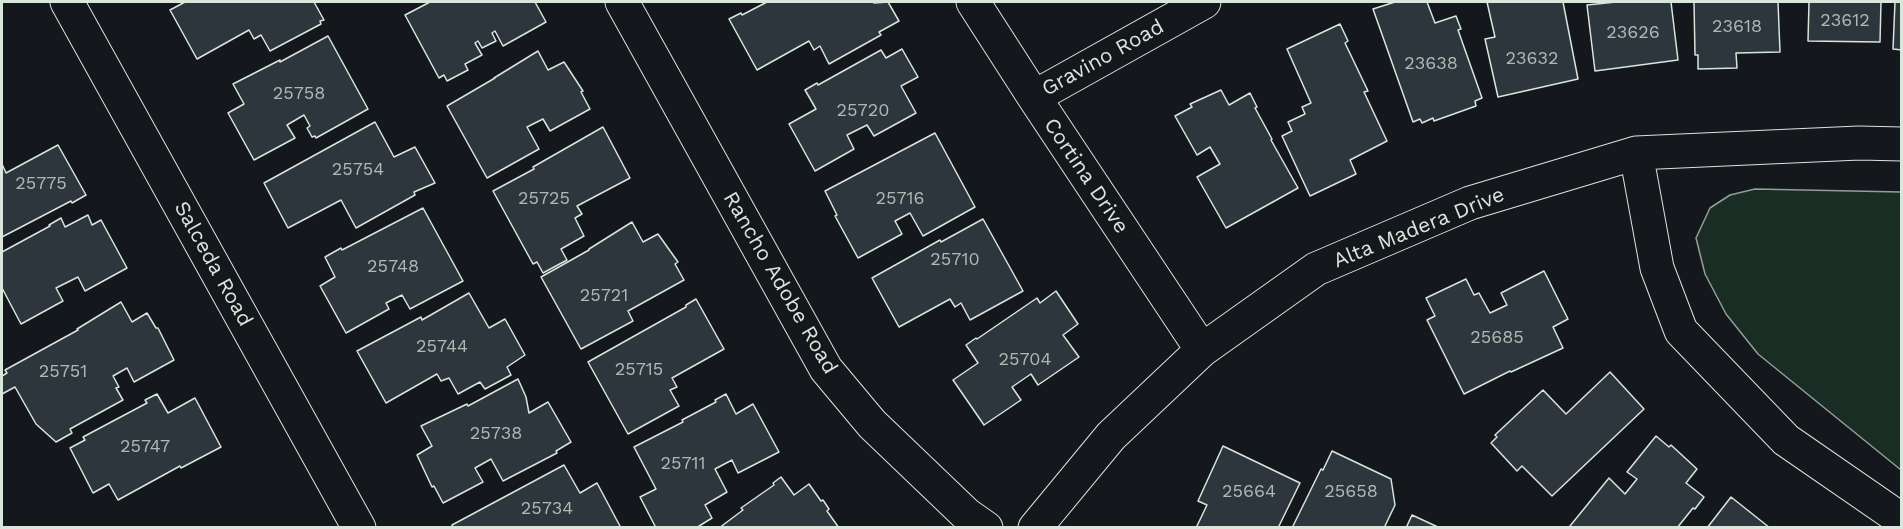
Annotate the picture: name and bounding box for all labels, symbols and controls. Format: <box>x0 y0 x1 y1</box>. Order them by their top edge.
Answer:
house number: 23612 <box>1820 10 1870 32</box>
street label: Gravino Road <box>1038 14 1168 102</box>
house number: 23618 <box>1712 16 1762 38</box>
house number: 23626 <box>1606 22 1660 44</box>
house number: 23632 <box>1506 48 1558 70</box>
house number: 23638 <box>1404 53 1458 75</box>
house number: 25758 <box>273 83 325 105</box>
house number: 25720 <box>837 100 889 122</box>
street label: Cortina Drive <box>1038 114 1134 238</box>
house number: 25754 <box>332 159 384 181</box>
house number: 25775 <box>15 173 67 195</box>
street label: Alta Madera Drive <box>1330 182 1508 274</box>
street label: Rancho Adobe Road <box>717 187 843 379</box>
house number: 25725 <box>518 188 570 210</box>
house number: 25716 <box>875 188 925 210</box>
street label: Salceda Road <box>168 197 258 331</box>
house number: 25710 <box>930 249 980 271</box>
house number: 25748 <box>367 256 419 278</box>
house number: 25721 <box>580 285 628 307</box>
house number: 25685 <box>1470 327 1524 349</box>
house number: 25744 <box>416 336 468 358</box>
house number: 25704 <box>999 349 1051 371</box>
house number: 25715 <box>615 359 663 381</box>
house number: 25751 <box>39 361 87 383</box>
house number: 25738 <box>470 423 522 445</box>
house number: 25747 <box>120 436 170 458</box>
house number: 25711 <box>660 453 706 475</box>
house number: 25664 <box>1222 481 1276 503</box>
house number: 25658 <box>1324 481 1378 503</box>
house number: 25734 <box>521 498 573 520</box>

